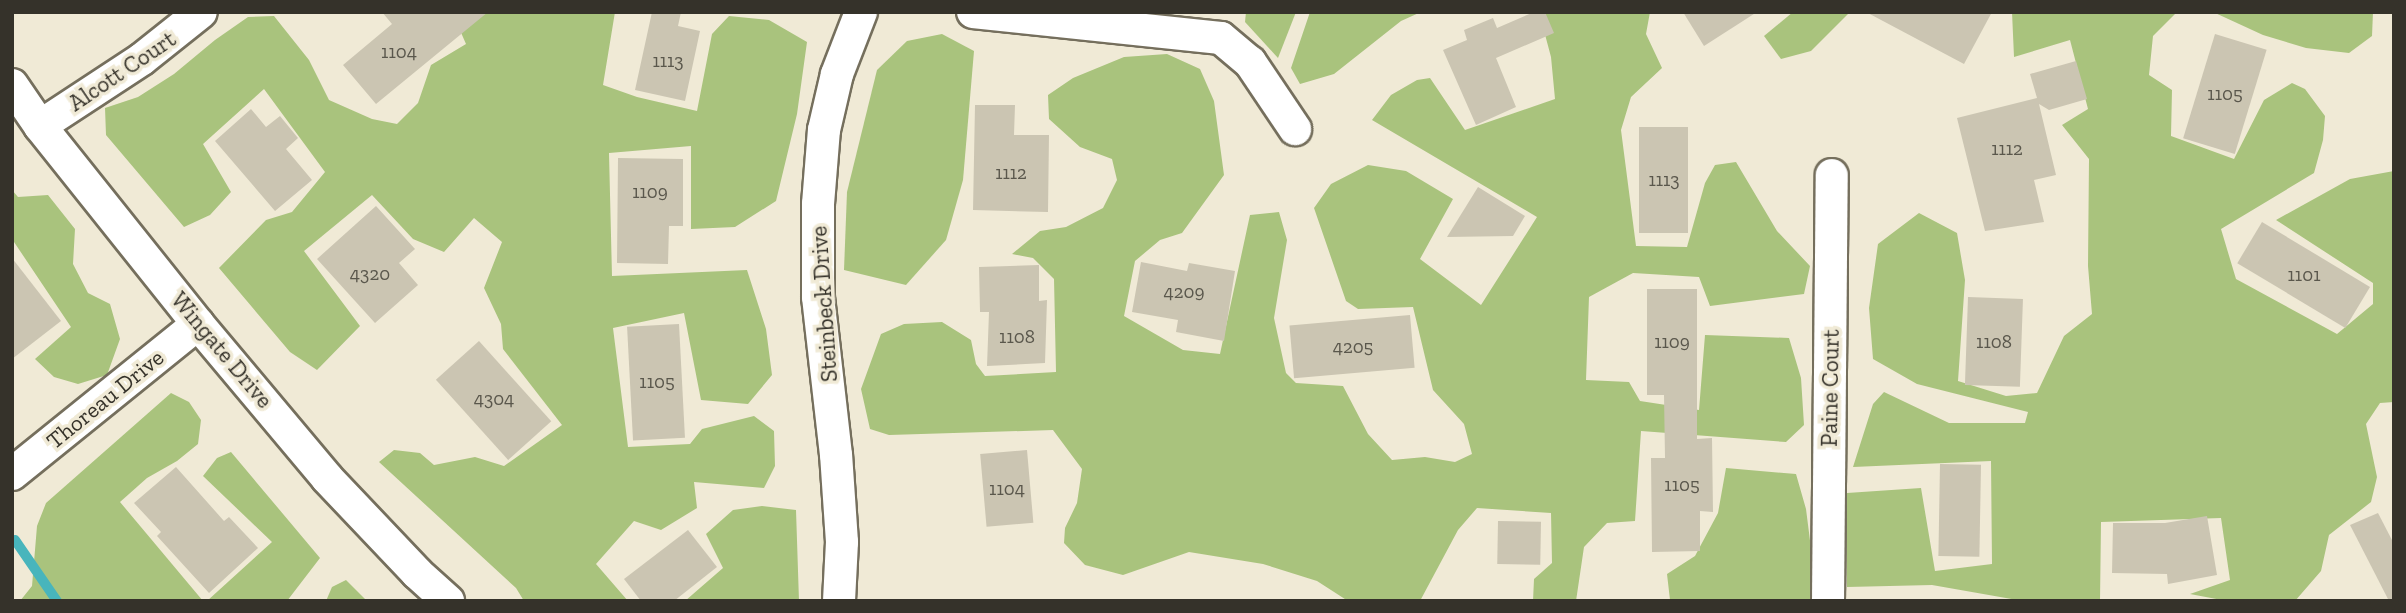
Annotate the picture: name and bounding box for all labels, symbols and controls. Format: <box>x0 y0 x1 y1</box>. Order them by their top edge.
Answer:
street label: Alcott Court <box>63 25 181 117</box>
house number: 1104 <box>381 41 417 63</box>
house number: 1113 <box>652 50 684 72</box>
house number: 1105 <box>2207 83 2243 105</box>
house number: 1112 <box>1991 138 2023 160</box>
house number: 1112 <box>995 162 1027 184</box>
house number: 1113 <box>1648 169 1680 191</box>
house number: 1109 <box>632 181 668 203</box>
street label: Steinbeck Drive <box>805 225 843 383</box>
house number: 4320 <box>350 263 390 285</box>
house number: 1101 <box>2288 264 2320 286</box>
house number: 4209 <box>1163 281 1205 303</box>
street label: Wingate Drive <box>165 286 279 414</box>
house number: 1108 <box>999 326 1035 348</box>
street label: Paine Court <box>1815 329 1845 447</box>
house number: 1109 <box>1654 331 1690 353</box>
house number: 1108 <box>1976 331 2012 353</box>
house number: 4205 <box>1333 336 1373 358</box>
street label: Thoreau Drive <box>41 343 169 455</box>
house number: 1105 <box>639 371 675 393</box>
house number: 4304 <box>474 388 514 410</box>
house number: 1105 <box>1664 474 1700 496</box>
house number: 1104 <box>989 478 1025 500</box>

